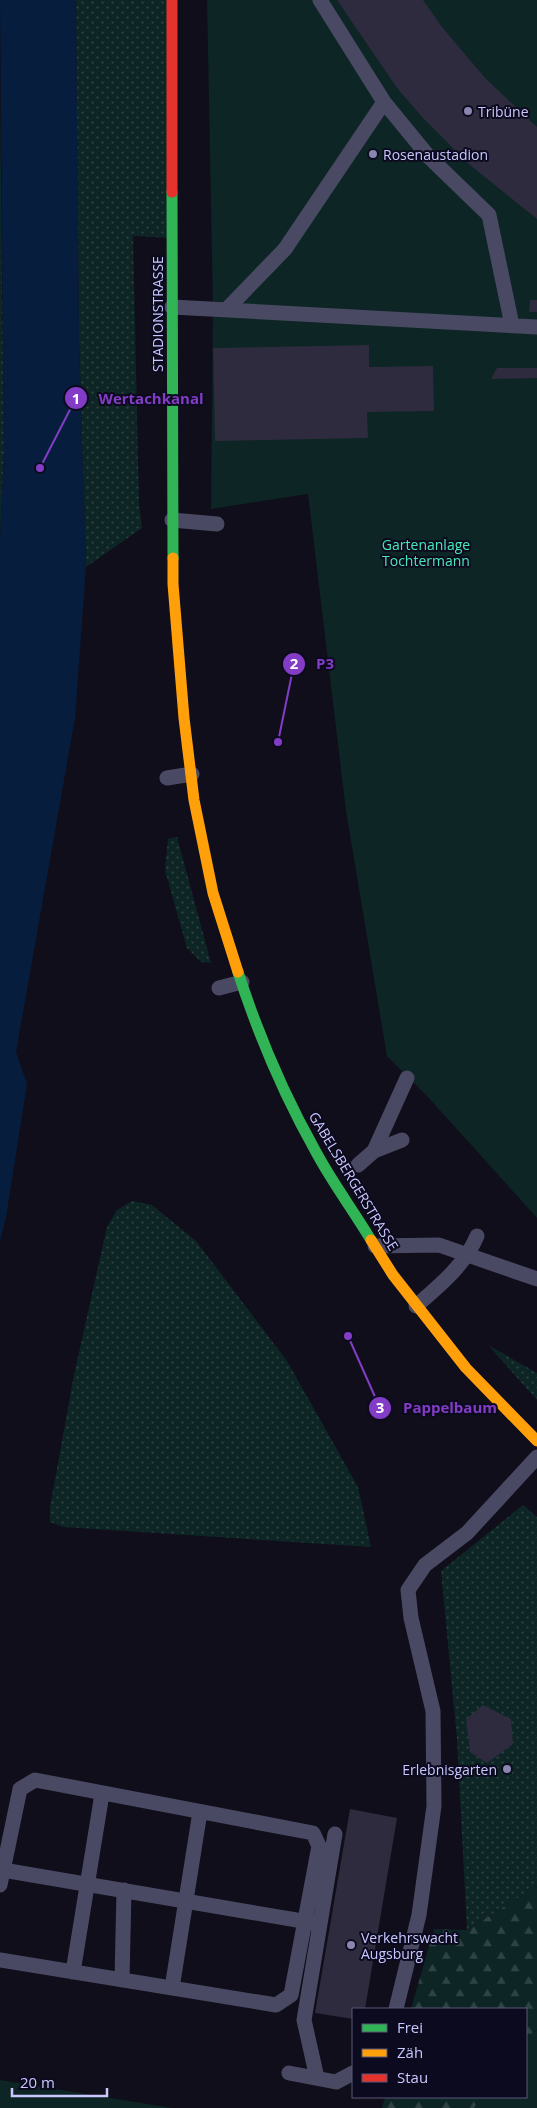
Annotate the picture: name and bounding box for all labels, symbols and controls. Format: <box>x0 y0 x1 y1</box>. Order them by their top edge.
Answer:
place label: Tribüne <box>478 102 529 121</box>
marker: Tribüne <box>462 105 474 117</box>
place label: Rosenaustadion <box>383 145 488 164</box>
marker: Rosenaustadion <box>367 148 379 160</box>
street label: STADIONSTRASSE <box>148 256 167 372</box>
callout: Wertachkanal <box>63 383 214 413</box>
text: 1 <box>72 388 80 408</box>
text: Wertachkanal <box>98 388 204 408</box>
park label: Gartenanlage Tochtermann <box>382 535 470 570</box>
callout: P3 <box>281 649 344 679</box>
text: 2 <box>290 653 299 673</box>
text: P3 <box>316 653 334 673</box>
street label: GABELSBERGERSTRASSE <box>305 1108 403 1254</box>
callout: Pappelbaum <box>368 1393 507 1423</box>
text: 3 <box>376 1397 384 1417</box>
text: Pappelbaum <box>403 1397 497 1417</box>
place label: Erlebnisgarten <box>402 1760 497 1779</box>
marker: Erlebnisgarten <box>501 1763 513 1775</box>
place label: Verkehrswacht Augsburg <box>361 1928 458 1963</box>
marker: Verkehrswacht Augsburg <box>345 1939 357 1951</box>
legend <box>352 2008 527 2098</box>
text: Frei <box>397 2017 423 2037</box>
text: Zäh <box>397 2042 423 2062</box>
scale bar <box>12 2066 108 2098</box>
text: Stau <box>397 2067 428 2087</box>
text: 20 m <box>20 2072 55 2092</box>

